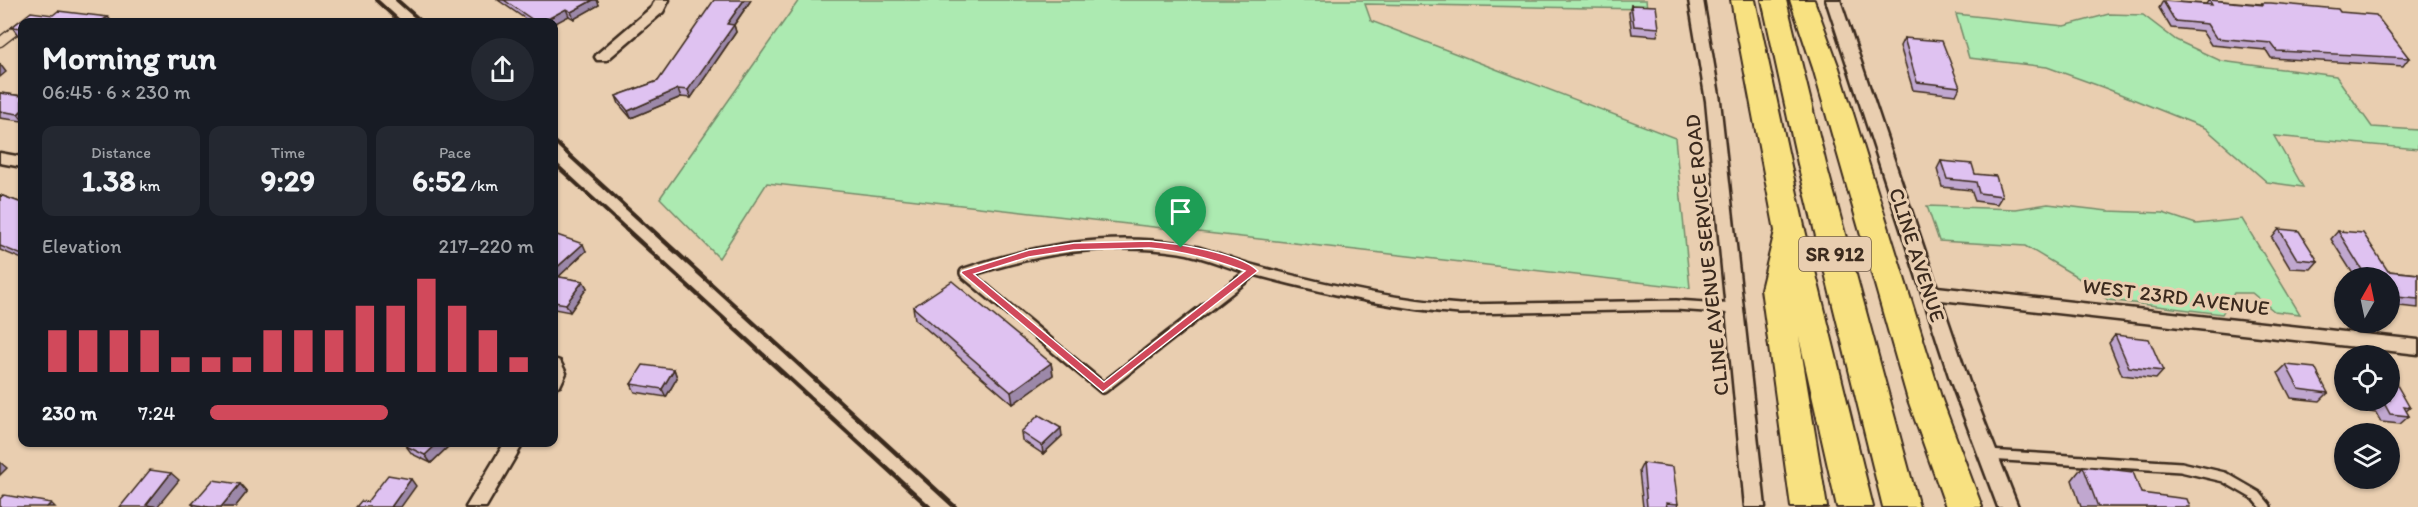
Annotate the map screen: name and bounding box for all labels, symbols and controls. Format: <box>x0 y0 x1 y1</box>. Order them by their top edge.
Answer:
text: Morning run <box>42 38 217 77</box>
button: share <box>471 38 534 101</box>
text: 06:45 · 6 × 230 m <box>42 80 191 104</box>
street label: CLINE AVENUE SERVICE ROAD <box>1679 113 1734 397</box>
text: Distance <box>91 143 151 162</box>
text: Time <box>271 143 305 162</box>
text: Pace <box>439 143 471 162</box>
text: 1.38 <box>82 162 136 199</box>
text: 9:29 <box>261 162 315 199</box>
text: 6:52 <box>412 162 467 199</box>
text: km <box>136 176 160 195</box>
text: /km <box>467 176 498 195</box>
street label: CLINE AVENUE <box>1884 185 1951 325</box>
pin <box>1155 186 1206 248</box>
icon: arrive <box>1164 195 1197 228</box>
text: Elevation <box>42 234 121 258</box>
text: 217–220 m <box>438 234 534 258</box>
road number: SR 912 <box>1799 237 1871 271</box>
north arrow <box>2334 267 2400 333</box>
map controls <box>2334 267 2400 489</box>
street label: WEST 23RD AVENUE <box>2081 273 2271 320</box>
button: locate <box>2334 345 2400 411</box>
text: 230 m <box>42 401 97 425</box>
text: 7:24 <box>138 401 175 425</box>
button: layers <box>2334 423 2400 489</box>

